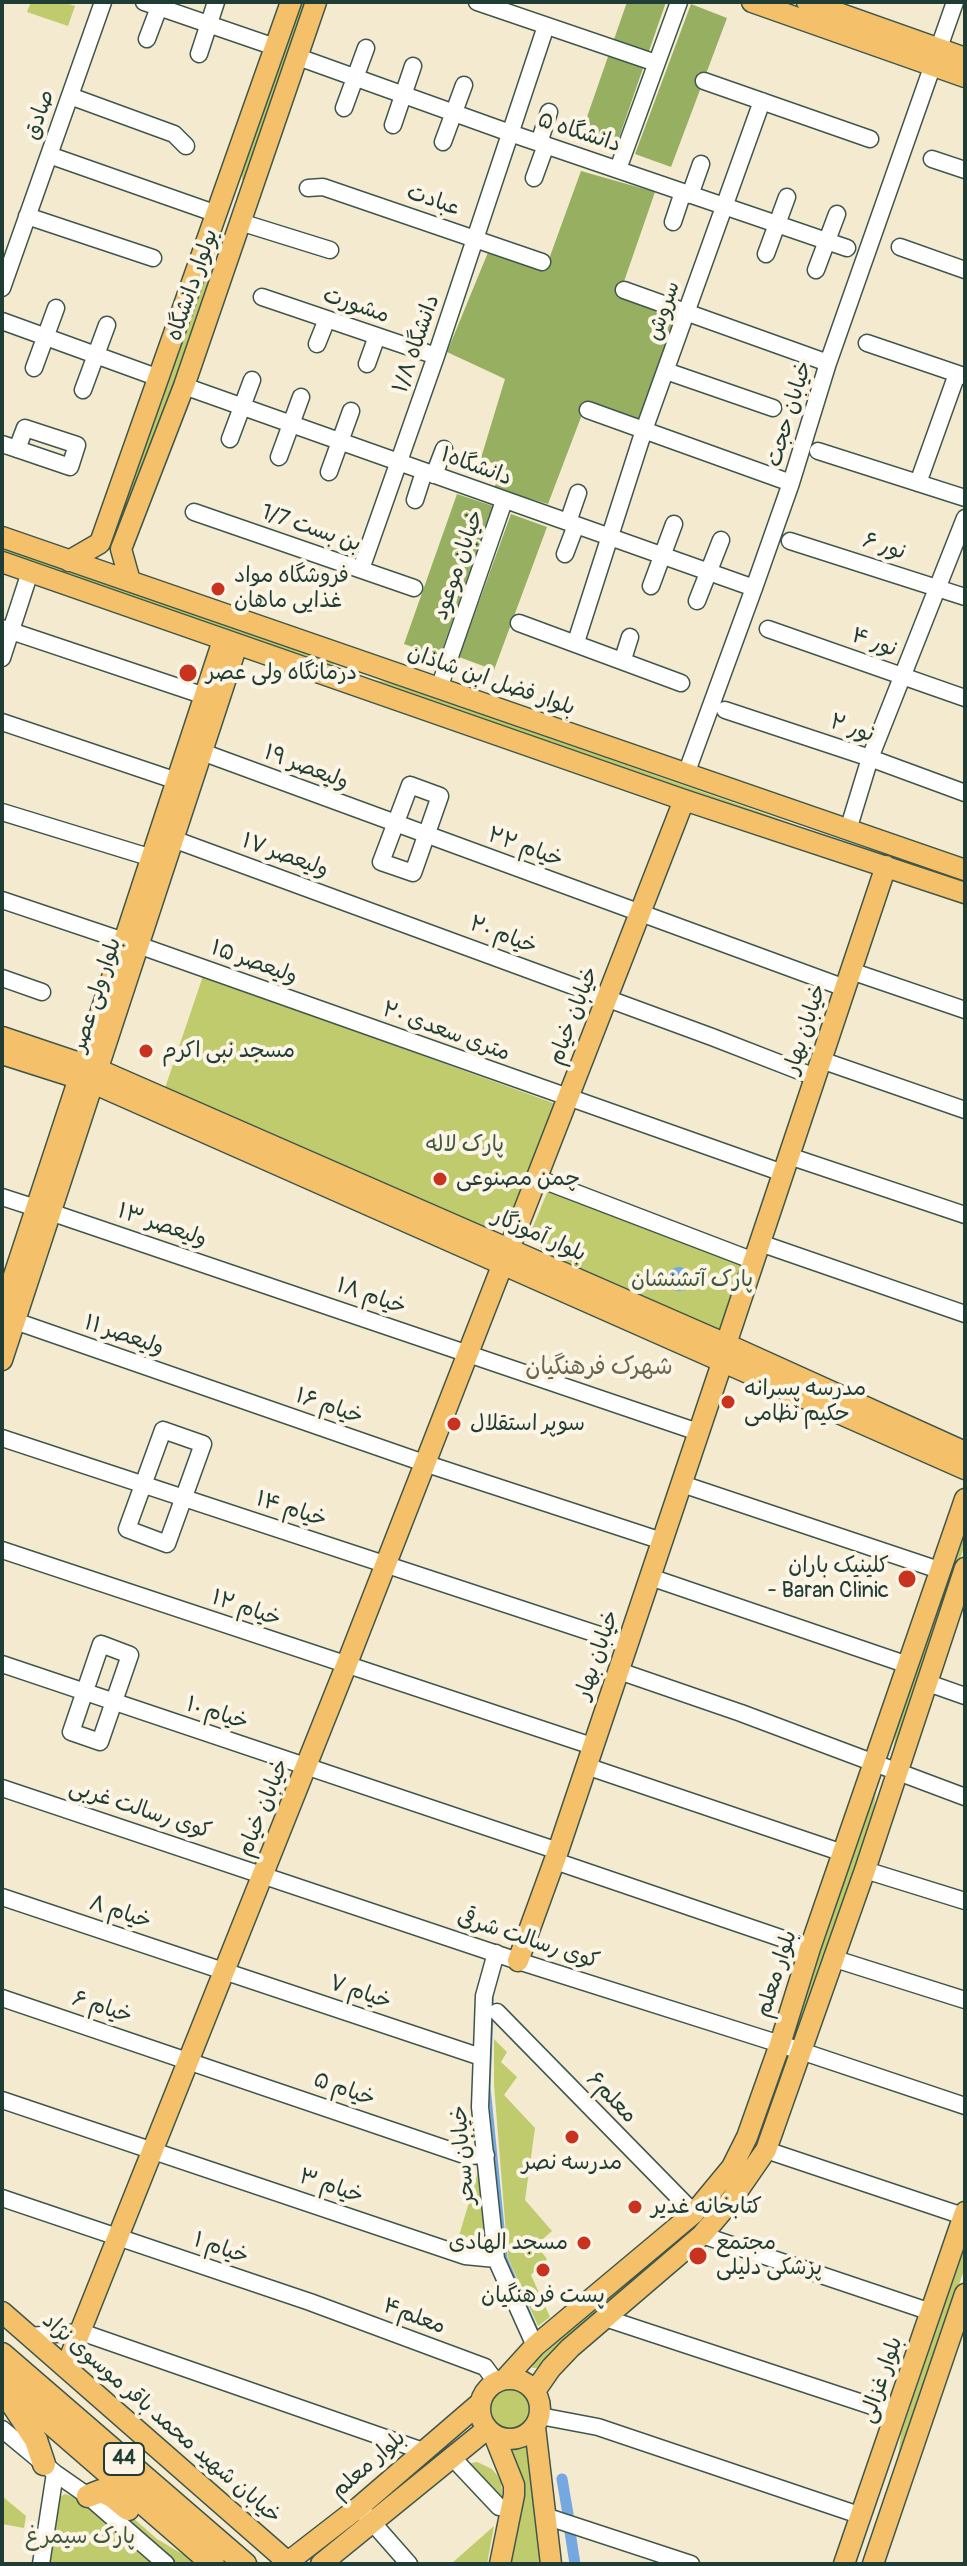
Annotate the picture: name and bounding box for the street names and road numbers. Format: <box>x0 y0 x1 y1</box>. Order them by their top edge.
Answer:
street label: صادق <box>19 86 61 144</box>
street label: دانشگاه ۵ <box>534 107 624 159</box>
street label: عبادت <box>403 180 463 222</box>
street label: بولوار دانشگاه <box>162 226 224 344</box>
street label: سروش <box>642 278 686 344</box>
street label: مشورت <box>319 282 393 330</box>
street label: دانشگاه ۱/۸ <box>388 292 446 396</box>
street label: خیابان حجت <box>761 358 819 470</box>
street label: دانشگاه۱ <box>437 442 515 492</box>
street label: بن بست 1/7 <box>258 500 364 558</box>
street label: خیابان موعود <box>428 507 490 623</box>
street label: نور ۶ <box>859 528 909 566</box>
street label: نور ۴ <box>848 623 900 663</box>
street label: بلوار فضل ابن شاذان <box>404 640 578 722</box>
street label: نور ۲ <box>826 709 878 749</box>
street label: ولیعصر ۱۹ <box>260 740 352 796</box>
street label: خیام ۲۲ <box>484 822 566 874</box>
street label: ولیعصر ۱۷ <box>238 828 332 884</box>
street label: خیام ۲۰ <box>465 911 541 961</box>
street label: بلوار ولی عصر <box>66 935 128 1055</box>
street label: ولیعصر ۱۵ <box>207 935 301 991</box>
street label: خیابان خیام <box>543 963 605 1069</box>
street label: خیابان بهار <box>779 981 833 1077</box>
street label: ۲۰ متری سعدی <box>378 997 514 1067</box>
street label: ولیعصر ۱۳ <box>114 1198 210 1254</box>
street label: بلوار آموزگار <box>488 1204 590 1268</box>
street label: خیام ۱۸ <box>333 1273 409 1321</box>
street label: ولیعصر ۱۱ <box>81 1310 167 1362</box>
street label: خیام ۱۶ <box>292 1383 366 1431</box>
street label: خیام ۱۴ <box>252 1486 330 1534</box>
street label: خیام ۱۲ <box>208 1585 284 1633</box>
street label: خیابان بهار <box>570 1607 626 1703</box>
street label: خیام ۱۰ <box>183 1692 251 1736</box>
street label: خیابان خیام <box>233 1755 295 1861</box>
street label: کوی رسالت غربی <box>66 1775 214 1845</box>
street label: خیام ۸ <box>86 1891 154 1935</box>
street label: کوی رسالت شرقی <box>454 1905 602 1975</box>
street label: بلوار معلم <box>751 1927 803 2021</box>
street label: خیام ۷ <box>325 1970 395 2016</box>
street label: خیام ۶ <box>69 1986 135 2030</box>
street label: خیام ۵ <box>310 2067 378 2113</box>
street label: معلم۶ <box>580 2067 642 2129</box>
street label: خیابان سحر <box>446 2104 482 2206</box>
street label: خیام ۳ <box>295 2164 367 2210</box>
street label: خیام ۱ <box>190 2227 252 2271</box>
street label: معلم۴ <box>379 2293 449 2341</box>
street label: خیابان شهید محمد باقر موسوی نژاد <box>36 2308 286 2530</box>
street label: بلوار غزالی <box>855 2333 909 2427</box>
street label: بلوار معلم <box>326 2425 412 2505</box>
road number: 44 <box>104 2443 144 2475</box>

